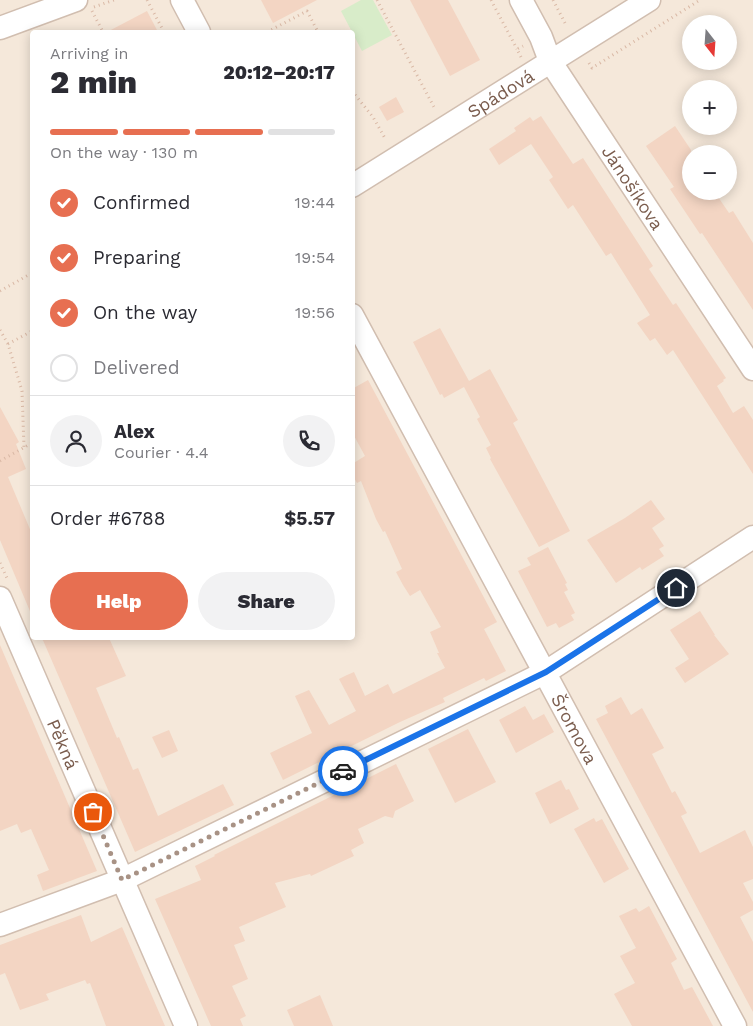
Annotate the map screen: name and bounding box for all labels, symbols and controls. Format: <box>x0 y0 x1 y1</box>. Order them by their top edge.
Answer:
north arrow <box>682 15 738 70</box>
map controls <box>682 15 737 200</box>
text: Arriving in <box>50 44 128 63</box>
text: 20:12–20:17 <box>223 61 335 84</box>
text: 2 min <box>50 63 137 101</box>
street label: Spádová <box>463 64 537 122</box>
button: + <box>682 80 737 135</box>
street label: Jánošíkova <box>598 141 669 233</box>
text: On the way · 130 m <box>50 143 198 162</box>
button: − <box>682 145 737 200</box>
icon: check <box>50 189 78 217</box>
text: Confirmed <box>93 191 190 214</box>
text: 19:44 <box>295 193 335 212</box>
icon: check <box>50 244 78 272</box>
text: Preparing <box>93 246 180 269</box>
text: 19:54 <box>295 248 335 267</box>
icon: check <box>50 299 78 327</box>
text: On the way <box>93 301 197 324</box>
text: 19:56 <box>295 303 335 322</box>
text: Delivered <box>93 356 180 379</box>
button: person <box>50 415 102 467</box>
button: phone <box>283 415 335 467</box>
text: Alex <box>114 420 155 443</box>
text: Courier · 4.4 <box>114 443 209 462</box>
text: Order #6788 <box>50 507 165 530</box>
text: $5.57 <box>284 507 335 530</box>
pin <box>655 567 697 609</box>
button: Help <box>50 572 188 630</box>
button: Share <box>198 572 335 630</box>
icon: home <box>662 574 690 602</box>
street label: Šromova <box>547 690 602 768</box>
street label: Pěkná <box>43 715 84 772</box>
courier <box>318 746 368 796</box>
icon: car <box>329 757 357 785</box>
pin <box>72 791 114 833</box>
icon: bag <box>79 798 107 826</box>

